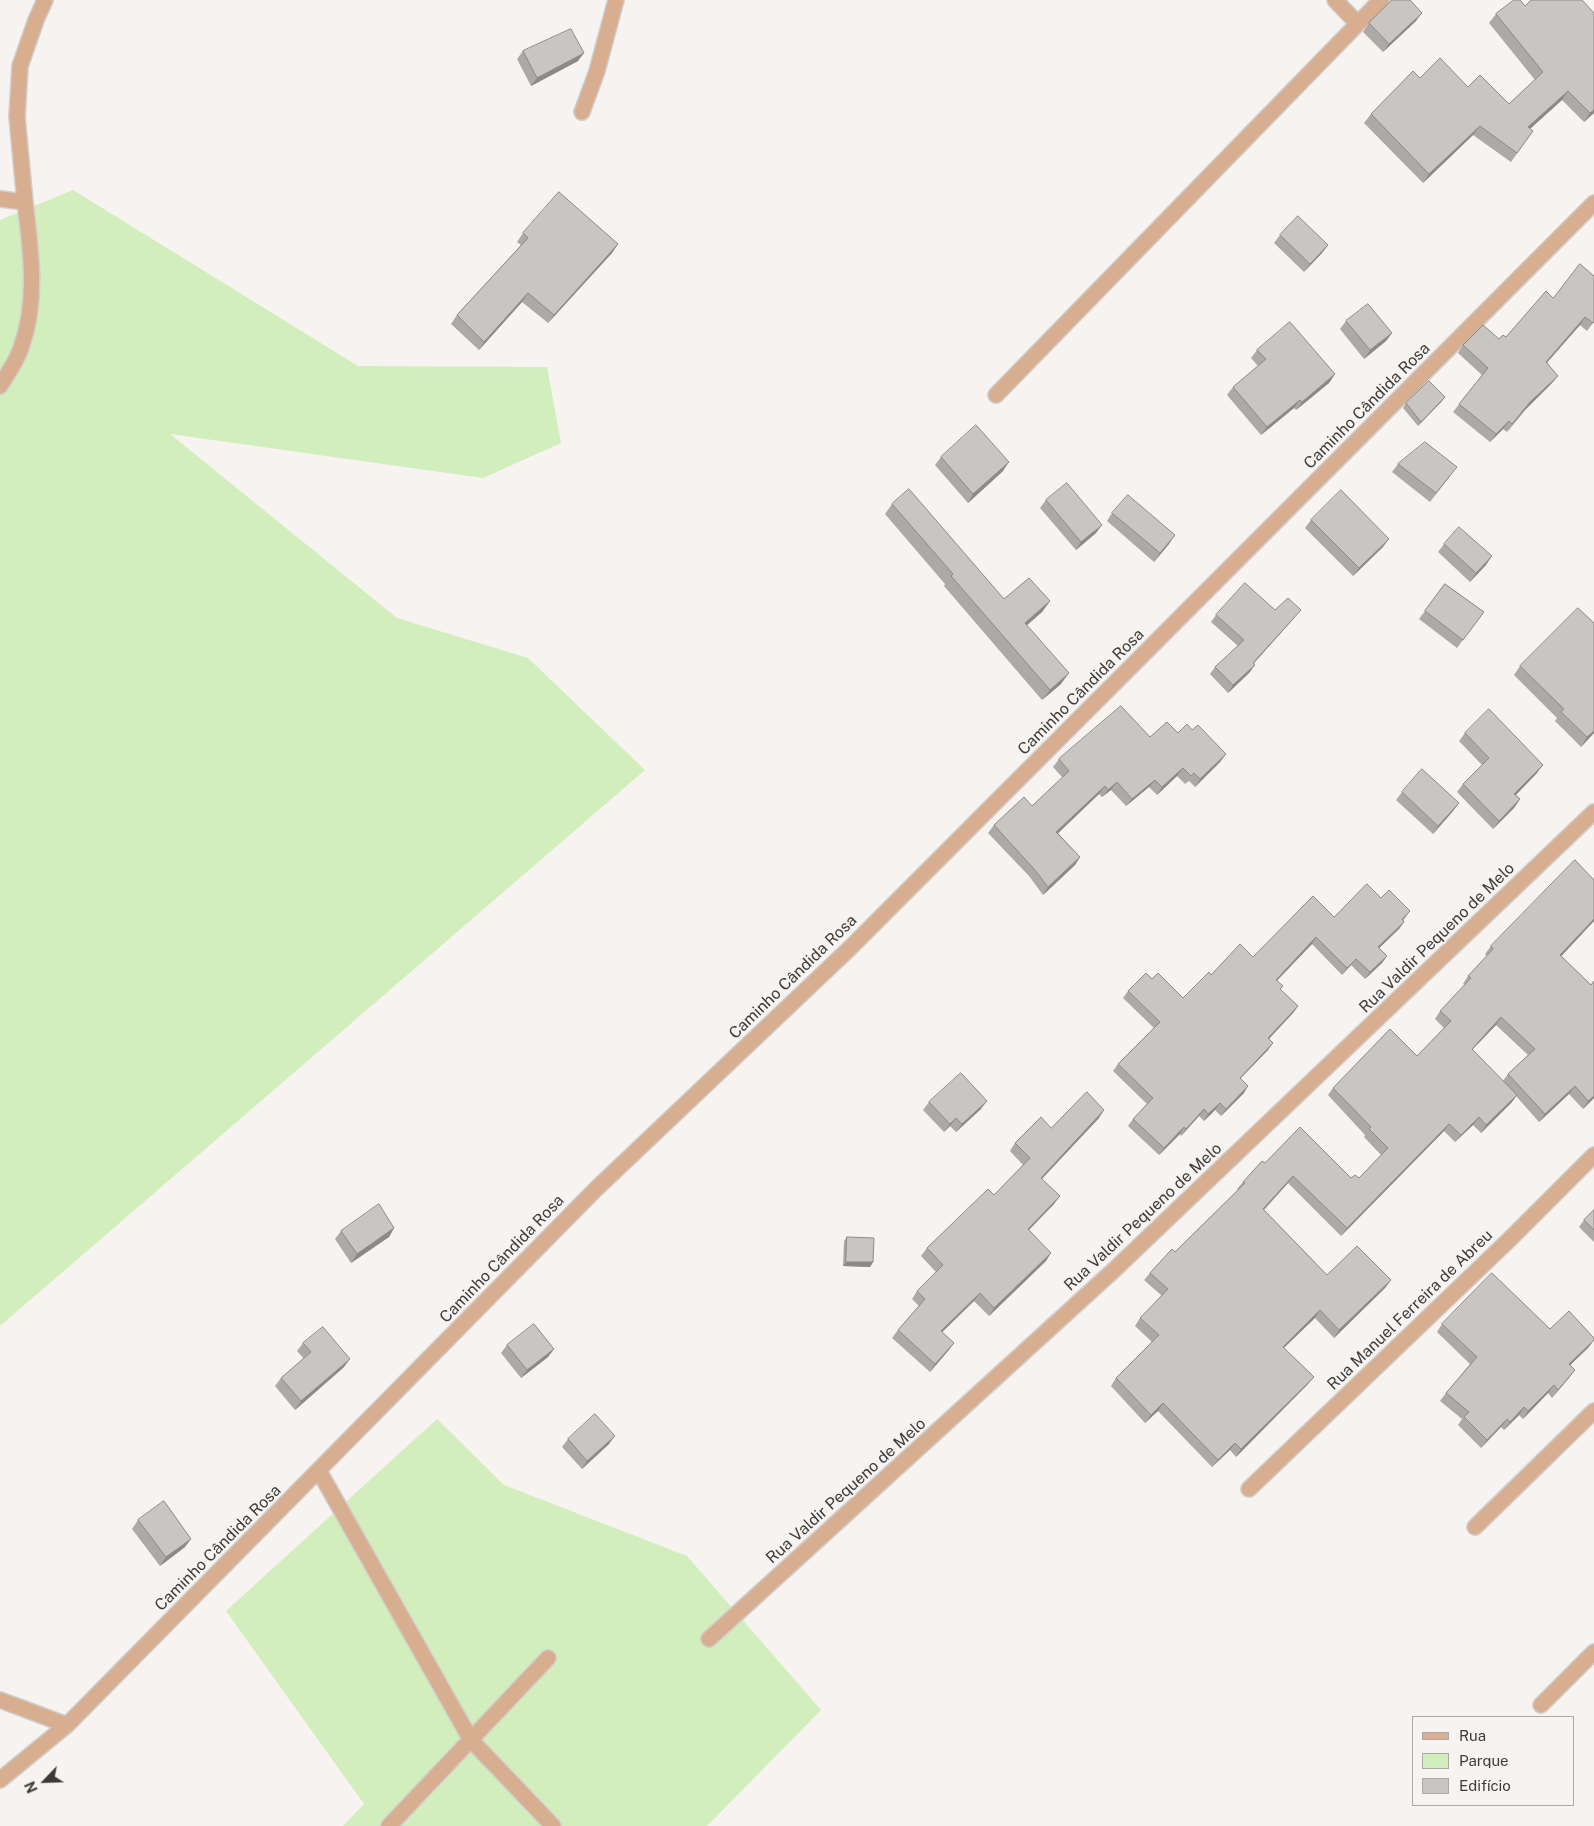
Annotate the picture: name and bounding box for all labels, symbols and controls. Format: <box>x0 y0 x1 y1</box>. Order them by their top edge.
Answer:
street label: Caminho Cândida Rosa <box>1300 339 1434 473</box>
street label: Caminho Cândida Rosa <box>1014 625 1148 759</box>
street label: Rua Valdir Pequeno de Melo <box>1355 859 1519 1017</box>
street label: Caminho Cândida Rosa <box>725 911 861 1043</box>
street label: Rua Valdir Pequeno de Melo <box>1060 1139 1226 1295</box>
street label: Caminho Cândida Rosa <box>436 1191 568 1327</box>
street label: Rua Manuel Ferreira de Abreu <box>1323 1226 1497 1394</box>
street label: Rua Valdir Pequeno de Melo <box>762 1414 930 1568</box>
street label: Caminho Cândida Rosa <box>151 1481 285 1615</box>
legend <box>1412 1716 1574 1806</box>
text: Rua <box>1459 1727 1486 1744</box>
text: Parque <box>1459 1752 1509 1769</box>
north arrow <box>20 1756 70 1806</box>
text: Edifício <box>1459 1777 1511 1794</box>
text: N <box>22 1779 41 1795</box>

